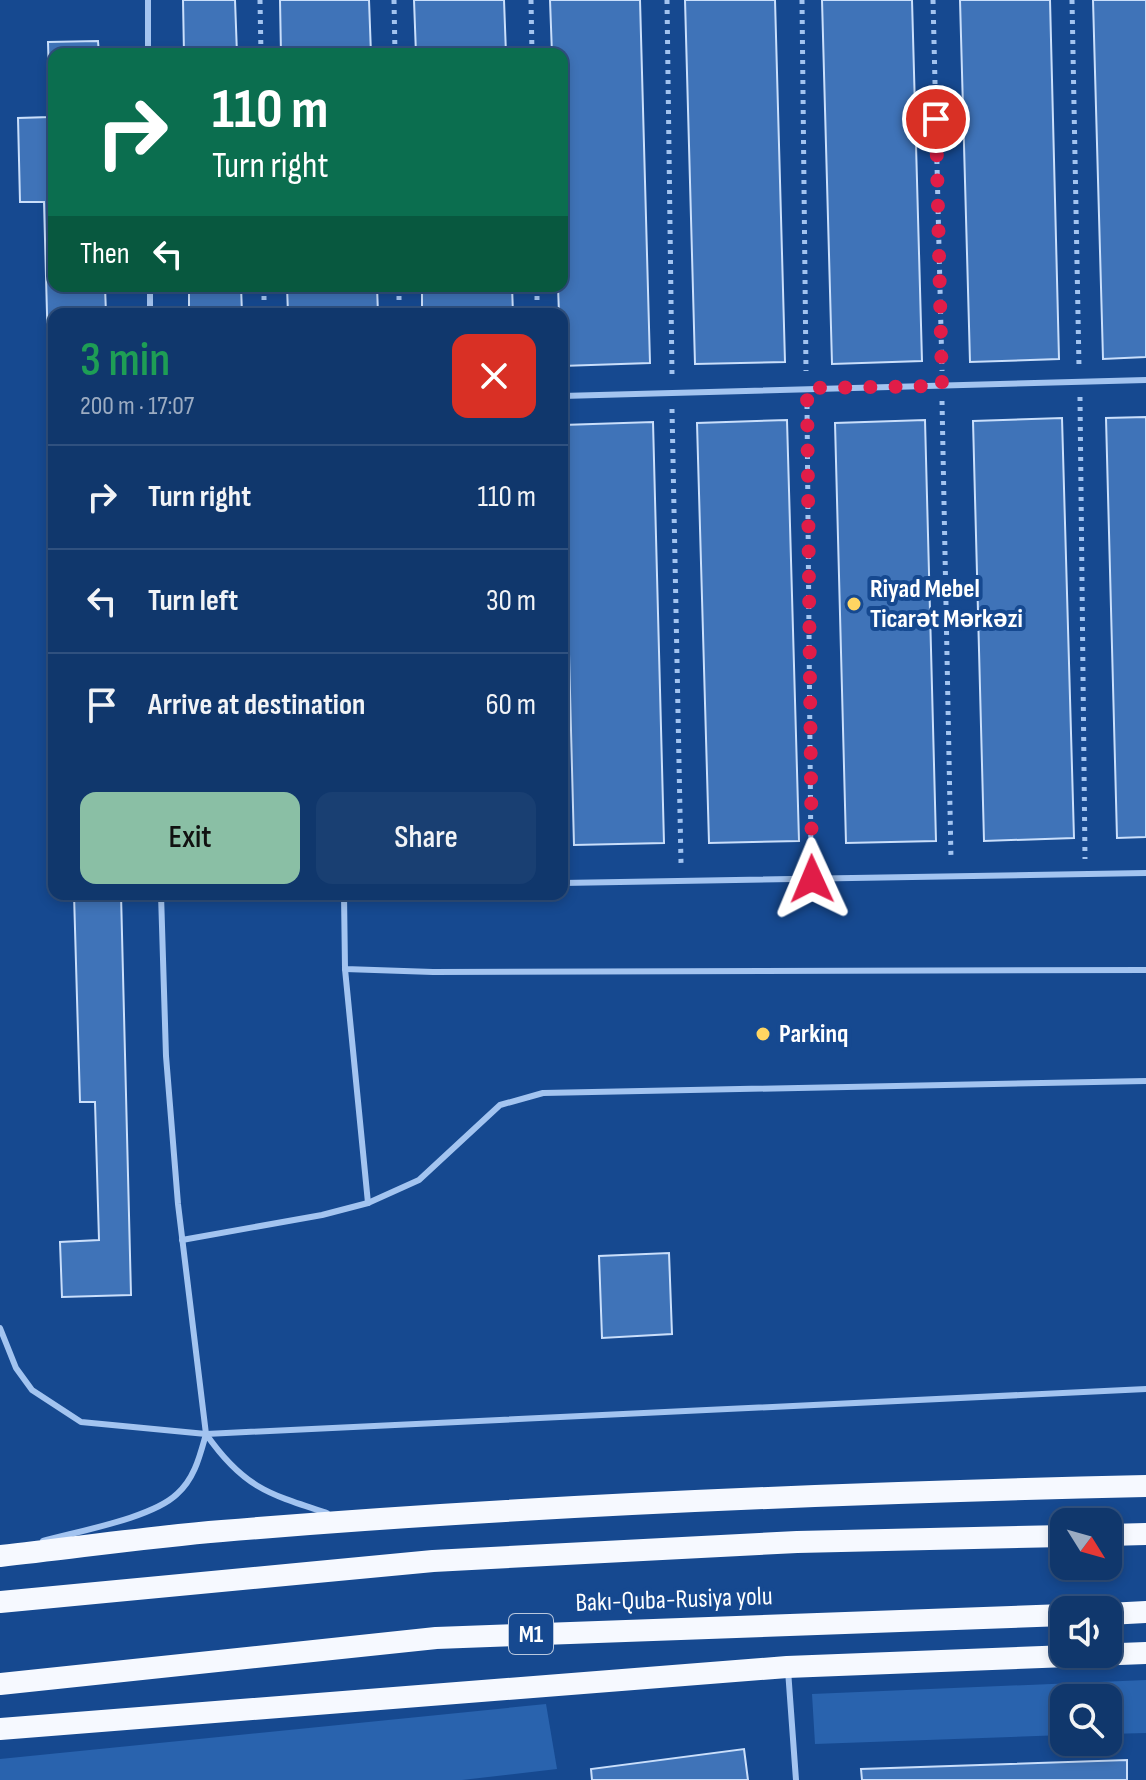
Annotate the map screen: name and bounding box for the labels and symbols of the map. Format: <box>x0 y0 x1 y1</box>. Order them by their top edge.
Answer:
pin <box>902 85 970 153</box>
place label: Riyad Mebel Ticarət Mərkəzi <box>870 574 1023 635</box>
marker: Riyad Mebel Ticarət Mərkəzi <box>845 595 863 613</box>
position arrow <box>770 837 854 921</box>
place label: Parkinq <box>779 1019 848 1050</box>
marker: Parkinq <box>754 1025 772 1043</box>
north arrow <box>1050 1508 1122 1580</box>
street label: Bakı-Quba-Rusiya yolu <box>575 1581 773 1619</box>
road number: M1 <box>509 1614 553 1654</box>

